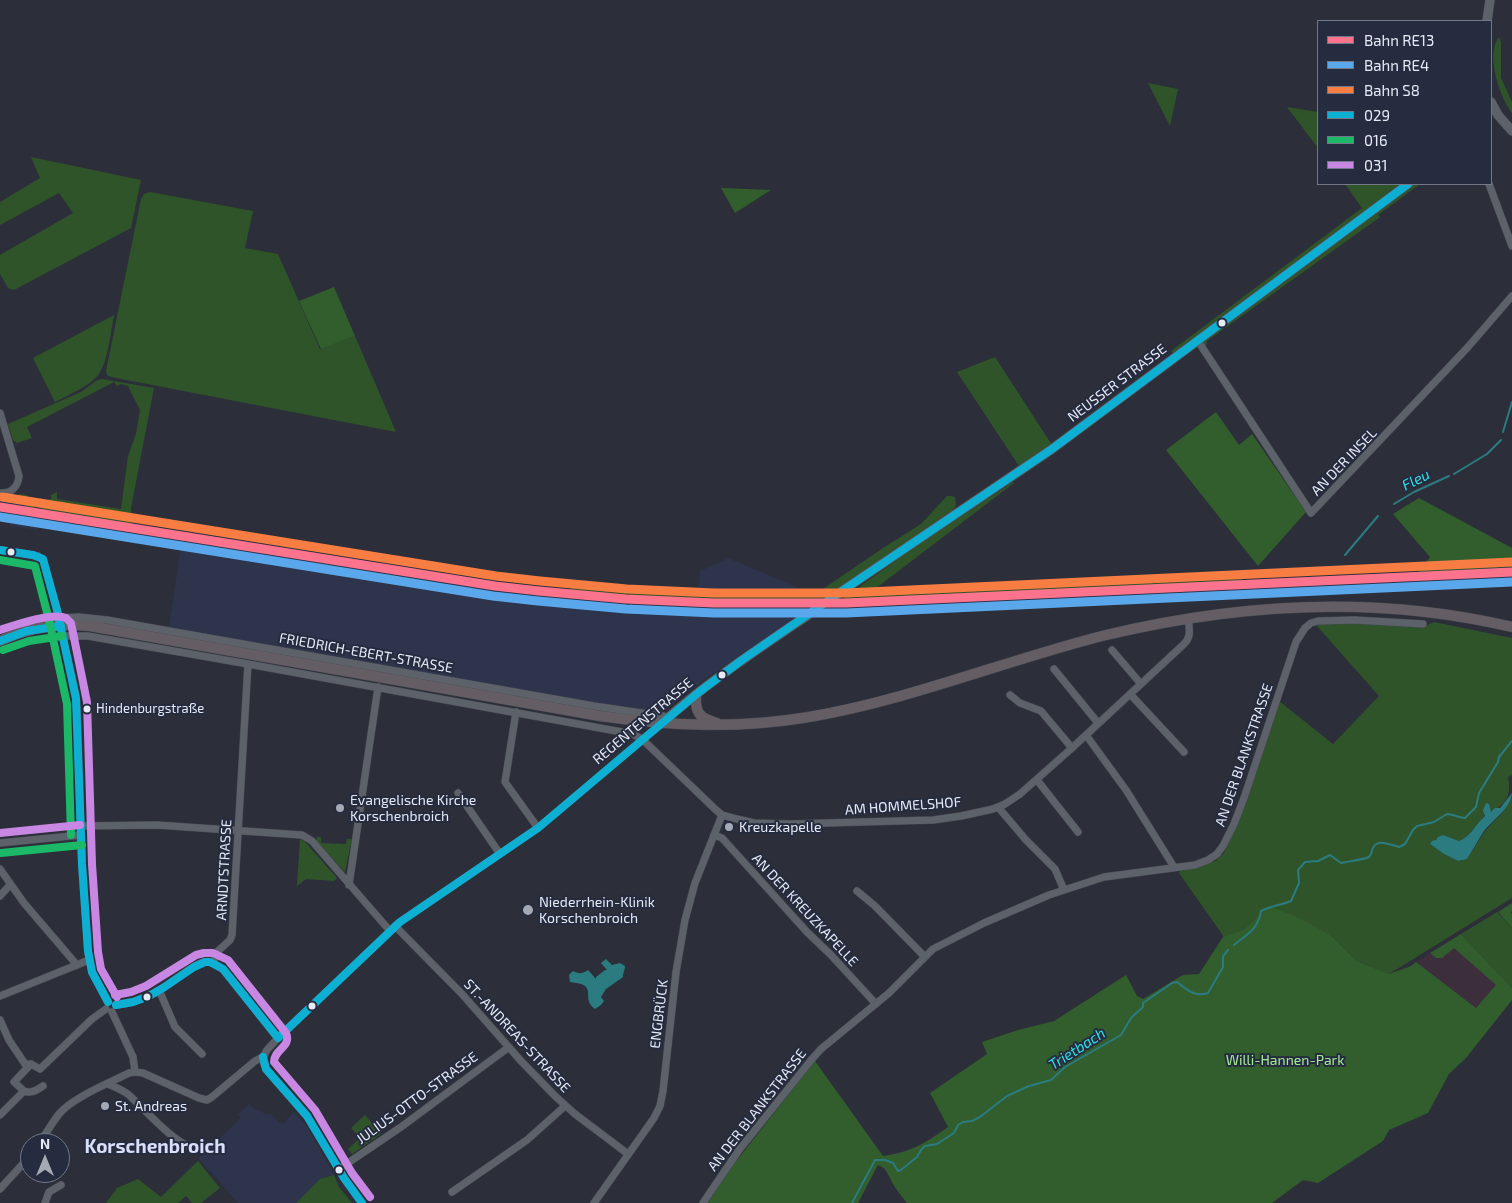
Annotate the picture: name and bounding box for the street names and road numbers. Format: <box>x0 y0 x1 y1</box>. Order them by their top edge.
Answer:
street label: NEUSSER STRASSE <box>1064 340 1170 426</box>
street label: AN DER INSEL <box>1308 425 1380 499</box>
street label: FRIEDRICH-EBERT-STRASSE <box>278 629 454 677</box>
street label: REGENTENSTRASSE <box>589 674 697 768</box>
street label: AN DER BLANKSTRASSE <box>1212 681 1276 829</box>
street label: AM HOMMELSHOF <box>844 794 962 818</box>
street label: ARNDTSTRASSE <box>213 819 235 921</box>
street label: AN DER KREUZKAPELLE <box>748 850 862 970</box>
street label: ST.-ANDREAS-STRASSE <box>460 976 574 1096</box>
street label: ENGBRÜCK <box>646 979 672 1049</box>
street label: AN DER BLANKSTRASSE <box>704 1046 810 1174</box>
street label: JULIUS-OTTO-STRASSE <box>353 1048 481 1148</box>

